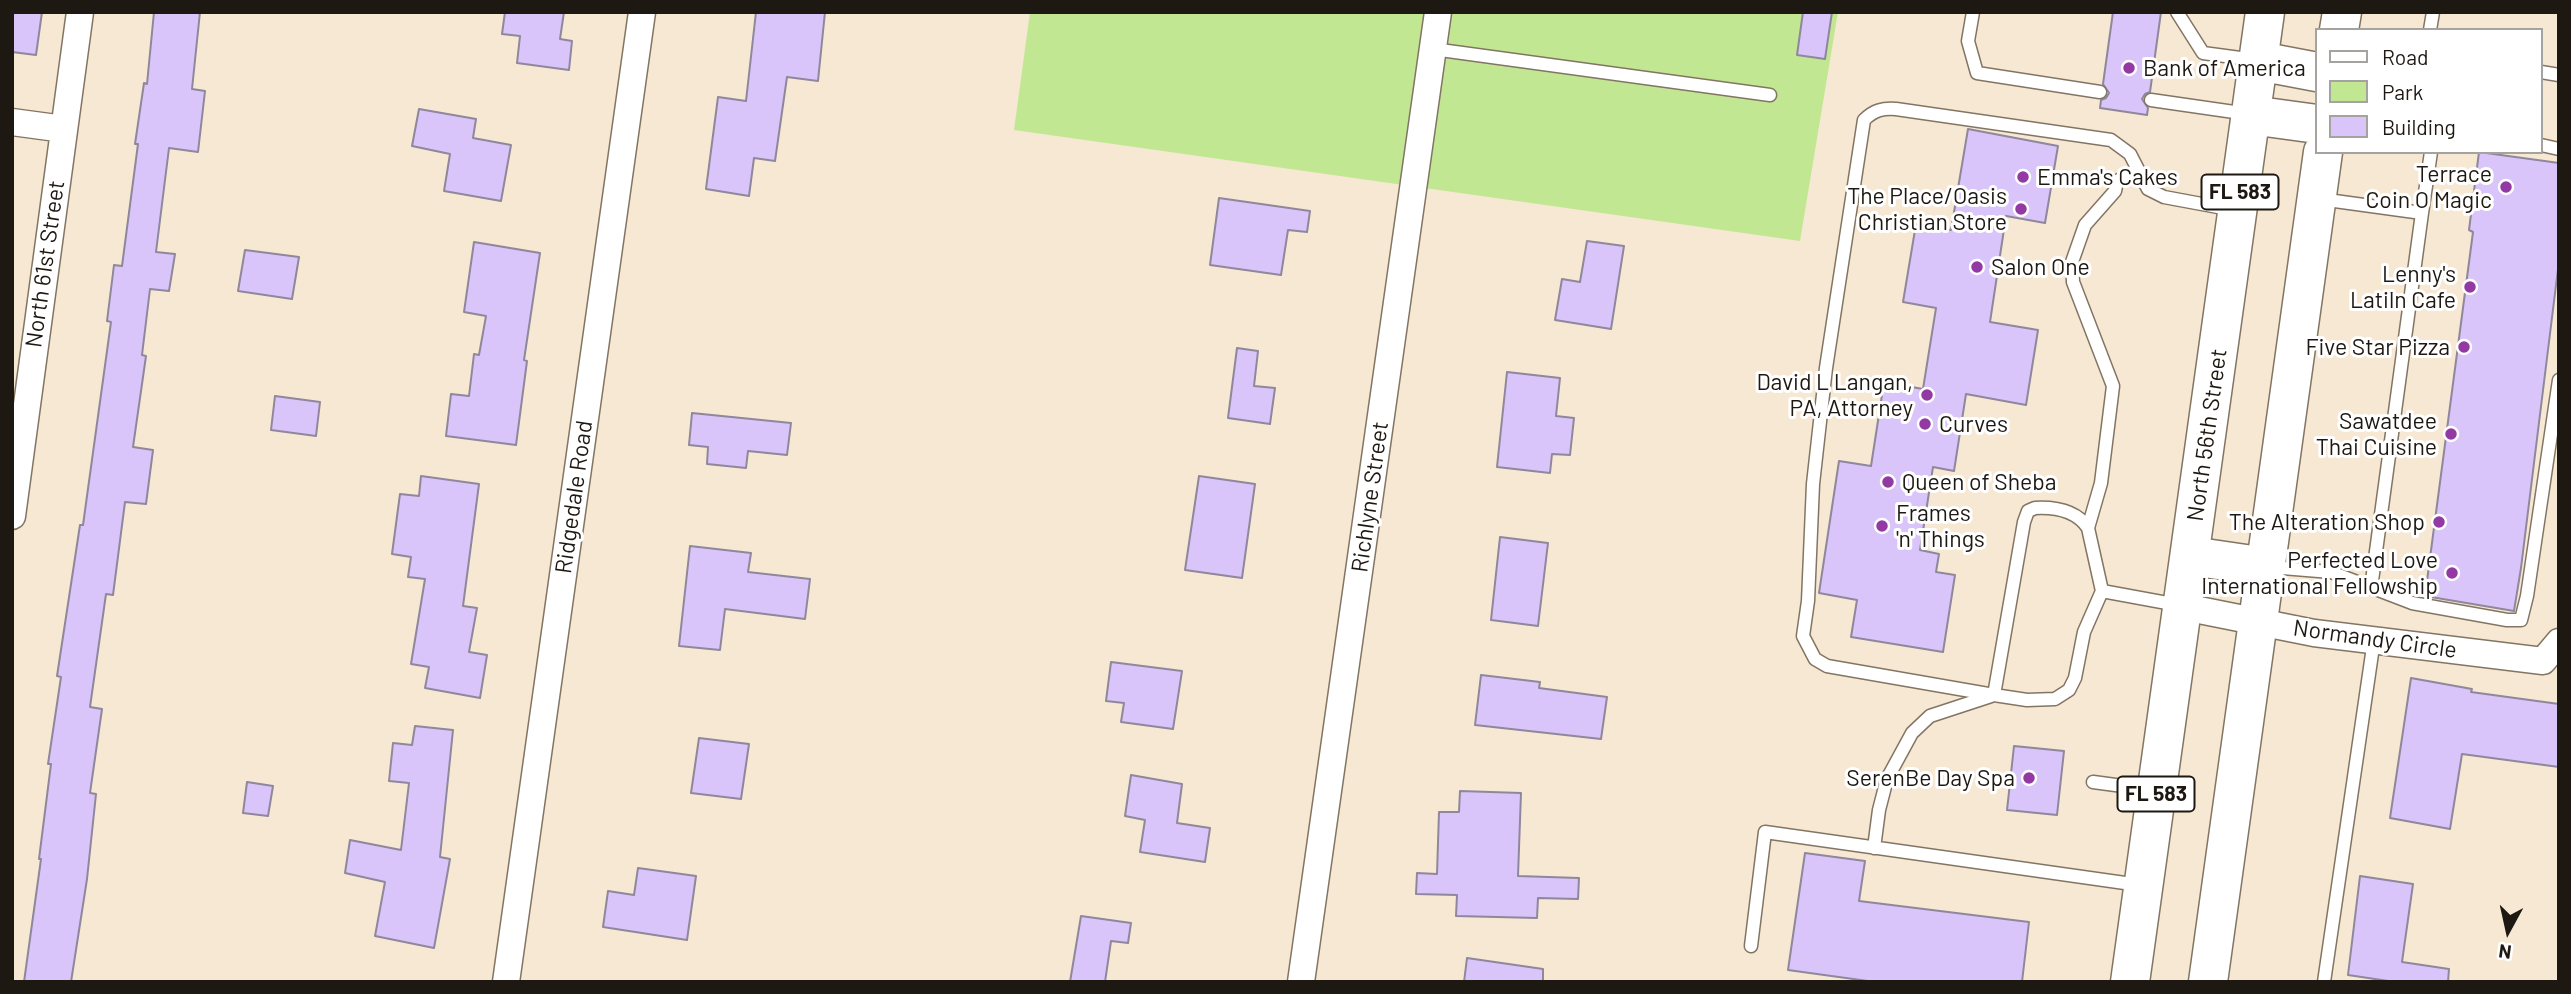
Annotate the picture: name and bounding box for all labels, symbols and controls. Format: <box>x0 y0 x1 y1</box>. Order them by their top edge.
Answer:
legend <box>2316 28 2543 154</box>
text: Road <box>2382 44 2428 69</box>
place label: Bank of America <box>2143 54 2306 82</box>
marker: Bank of America <box>2121 60 2137 76</box>
text: Park <box>2382 79 2423 104</box>
text: Building <box>2382 114 2456 139</box>
place label: Terrace Coin O Magic <box>2365 160 2492 214</box>
place label: Emma's Cakes <box>2037 163 2178 191</box>
marker: Emma's Cakes <box>2015 169 2031 185</box>
road number: FL 583 <box>2202 174 2278 210</box>
street label: North 61st Street <box>20 179 70 349</box>
marker: Terrace Coin O Magic <box>2498 179 2514 195</box>
place label: The Place/Oasis Christian Store <box>1847 182 2007 236</box>
marker: The Place/Oasis Christian Store <box>2013 201 2029 217</box>
place label: Salon One <box>1991 253 2090 281</box>
marker: Salon One <box>1969 259 1985 275</box>
place label: Lenny's Latiln Cafe <box>2350 260 2456 314</box>
marker: Lenny's Latiln Cafe <box>2462 279 2478 295</box>
place label: Five Star Pizza <box>2305 333 2450 361</box>
marker: Five Star Pizza <box>2456 339 2472 355</box>
street label: North 56th Street <box>2181 347 2233 523</box>
place label: David L Langan, PA, Attorney <box>1756 368 1913 422</box>
marker: David L Langan, PA, Attorney <box>1919 387 1935 403</box>
place label: Sawatdee Thai Cuisine <box>2316 407 2437 461</box>
place label: Curves <box>1939 410 2008 438</box>
marker: Curves <box>1917 416 1933 432</box>
street label: Ridgedale Road <box>550 419 598 575</box>
street label: Richlyne Street <box>1346 420 1394 574</box>
marker: Sawatdee Thai Cuisine <box>2443 426 2459 442</box>
place label: Queen of Sheba <box>1902 468 2057 496</box>
marker: Queen of Sheba <box>1880 474 1896 490</box>
place label: Frames 'n' Things <box>1896 499 1985 553</box>
place label: The Alteration Shop <box>2229 508 2425 536</box>
marker: The Alteration Shop <box>2431 514 2447 530</box>
marker: Frames 'n' Things <box>1874 518 1890 534</box>
place label: Perfected Love International Fellowship <box>2201 546 2438 600</box>
marker: Perfected Love International Fellowship <box>2444 565 2460 581</box>
street label: Normandy Circle <box>2291 614 2459 664</box>
place label: SerenBe Day Spa <box>1846 764 2015 792</box>
marker: SerenBe Day Spa <box>2021 770 2037 786</box>
road number: FL 583 <box>2118 776 2194 812</box>
north arrow <box>2473 896 2543 966</box>
text: N <box>2497 940 2513 965</box>

